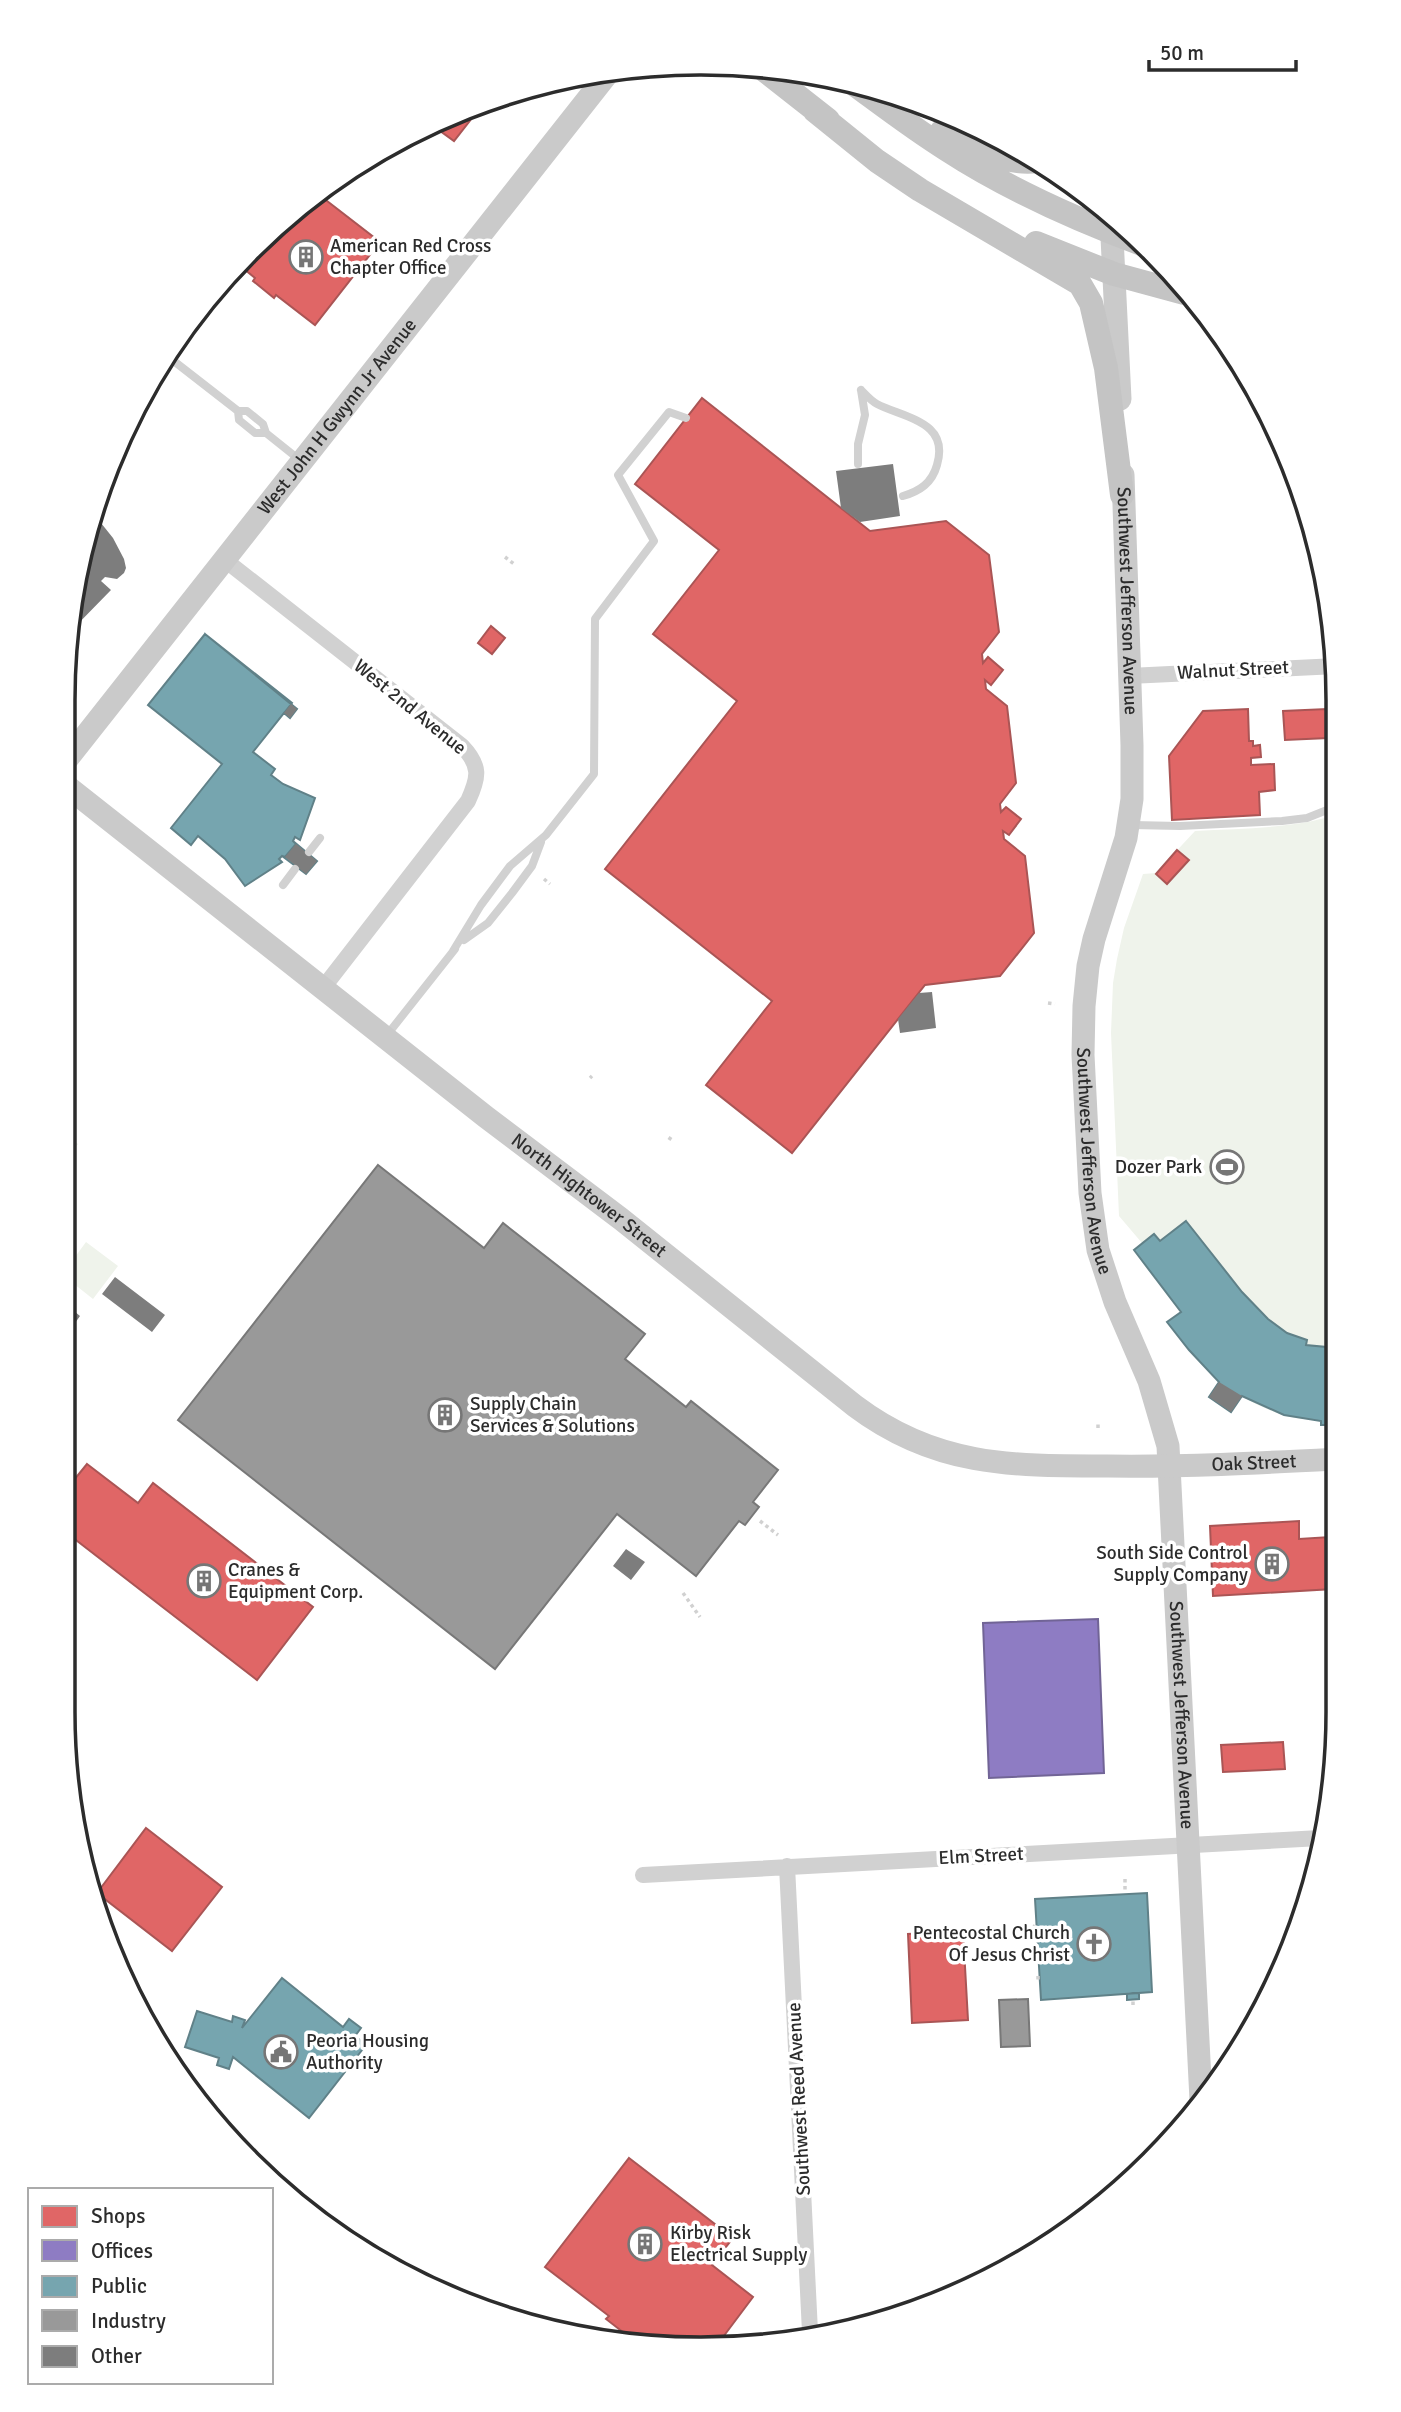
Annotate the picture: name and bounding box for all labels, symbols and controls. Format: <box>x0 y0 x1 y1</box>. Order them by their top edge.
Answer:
scale bar <box>1149 28 1296 72</box>
text: 50 m <box>1160 40 1204 66</box>
place label: American Red Cross Chapter Office <box>330 234 491 280</box>
building icon: American Red Cross Chapter Office <box>287 238 325 276</box>
street label: West John H Gwynn Jr Avenue <box>252 314 422 520</box>
street label: Southwest Jefferson Avenue <box>1111 486 1143 716</box>
street label: West 2nd Avenue <box>349 654 471 760</box>
street label: Walnut Street <box>1177 655 1290 685</box>
street label: Southwest Jefferson Avenue <box>1071 1047 1117 1278</box>
street label: North Hightower Street <box>506 1128 672 1263</box>
sports icon: Dozer Park <box>1208 1148 1246 1186</box>
place label: Dozer Park <box>1115 1155 1202 1179</box>
place label: Supply Chain Services & Solutions <box>470 1392 635 1438</box>
building icon: Supply Chain Services & Solutions <box>426 1396 464 1434</box>
street label: Oak Street <box>1211 1449 1297 1477</box>
place label: South Side Control Supply Company <box>1096 1541 1248 1587</box>
building icon: South Side Control Supply Company <box>1253 1545 1291 1583</box>
place label: Cranes & Equipment Corp. <box>228 1558 363 1604</box>
building icon: Cranes & Equipment Corp. <box>185 1562 223 1600</box>
street label: Southwest Jefferson Avenue <box>1164 1600 1199 1830</box>
street label: Elm Street <box>938 1842 1024 1870</box>
place label: Pentecostal Church Of Jesus Christ <box>913 1921 1070 1967</box>
church icon: Pentecostal Church Of Jesus Christ <box>1075 1925 1113 1963</box>
street label: Southwest Reed Avenue <box>782 2002 816 2196</box>
place label: Peoria Housing Authority <box>306 2029 429 2075</box>
public building icon: Peoria Housing Authority <box>262 2033 300 2071</box>
legend <box>28 2188 273 2384</box>
text: Shops <box>91 2203 145 2229</box>
place label: Kirby Risk Electrical Supply <box>670 2221 808 2267</box>
building icon: Kirby Risk Electrical Supply <box>626 2225 664 2263</box>
text: Offices <box>91 2238 153 2264</box>
text: Public <box>91 2273 147 2299</box>
text: Industry <box>91 2308 166 2334</box>
text: Other <box>91 2343 142 2369</box>

